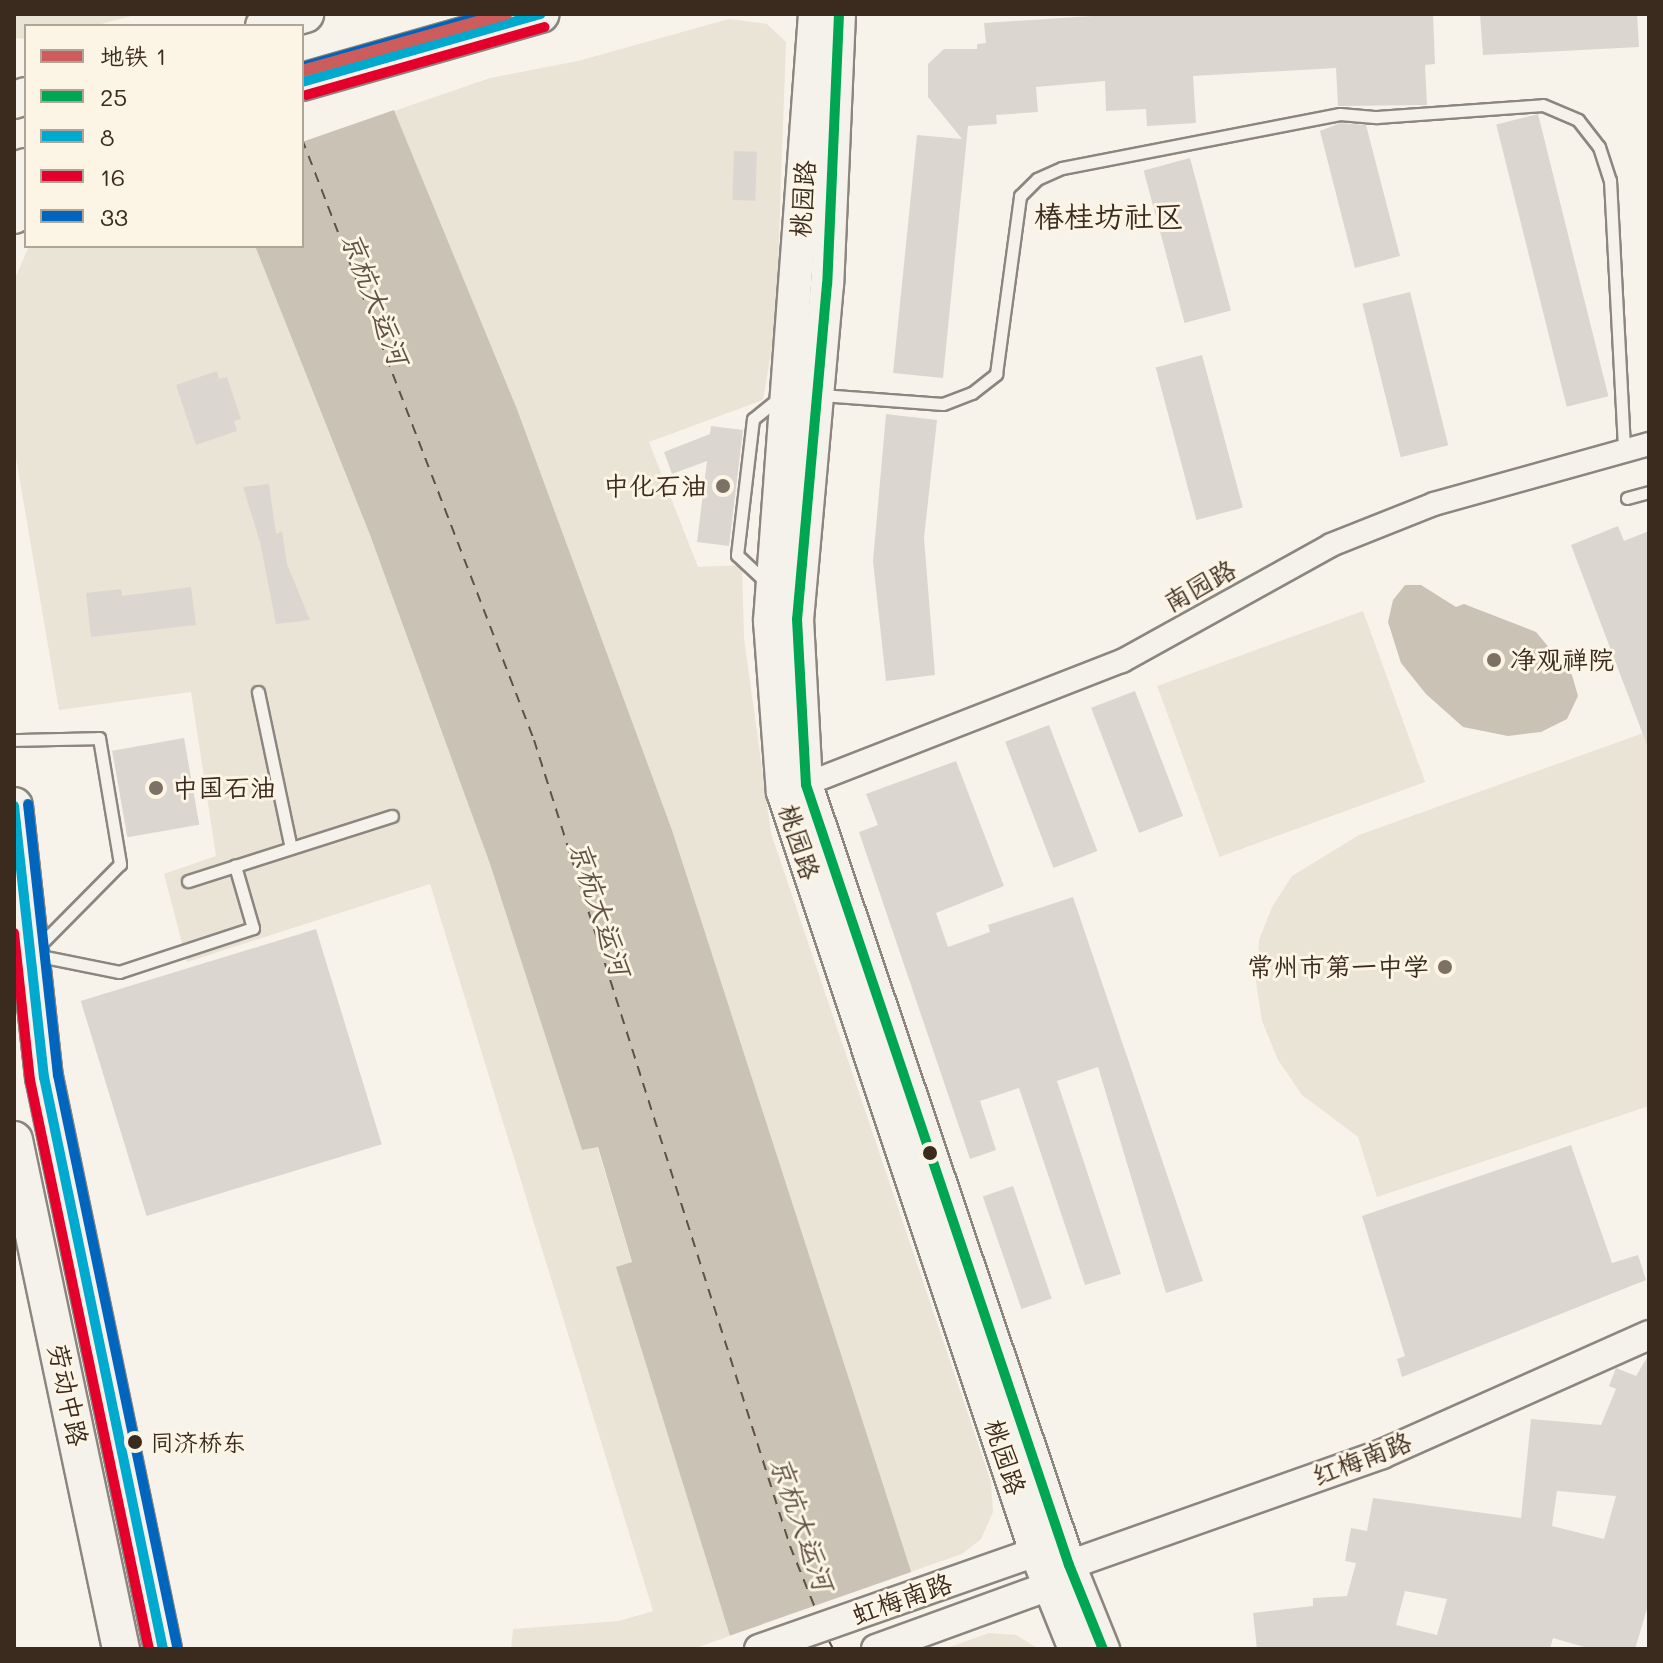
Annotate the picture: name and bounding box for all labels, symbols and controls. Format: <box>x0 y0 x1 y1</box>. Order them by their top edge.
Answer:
legend <box>24 24 304 248</box>
text: 地铁 1 <box>100 40 166 71</box>
text: 25 <box>100 81 127 112</box>
text: 8 <box>100 121 115 152</box>
street label: 桃园路 <box>785 159 821 239</box>
text: 16 <box>100 161 125 192</box>
district label: 椿桂坊社区 <box>1034 197 1184 233</box>
text: 33 <box>100 201 128 232</box>
water label: 京杭大运河 <box>335 227 417 369</box>
place label: 中化石油 <box>603 470 707 502</box>
marker: 中化石油 <box>714 477 732 495</box>
street label: 南园路 <box>1158 553 1242 619</box>
place label: 净观禅院 <box>1510 644 1614 676</box>
marker: 净观禅院 <box>1485 651 1503 669</box>
place label: 中国石油 <box>172 772 276 804</box>
marker: 中国石油 <box>147 779 165 797</box>
street label: 桃园路 <box>772 800 826 884</box>
water label: 京杭大运河 <box>563 836 639 980</box>
place label: 常州市第一中学 <box>1247 951 1429 983</box>
marker: 常州市第一中学 <box>1436 958 1454 976</box>
unlabelled marker <box>922 1145 938 1161</box>
street label: 劳动中路 <box>42 1341 94 1449</box>
street label: 桃园路 <box>978 1415 1032 1499</box>
street label: 红梅南路 <box>1308 1426 1416 1492</box>
place label: 同济桥东 <box>150 1428 246 1456</box>
marker: 同济桥东 <box>127 1434 143 1450</box>
water label: 京杭大运河 <box>764 1451 842 1595</box>
street label: 虹梅南路 <box>848 1567 956 1631</box>

